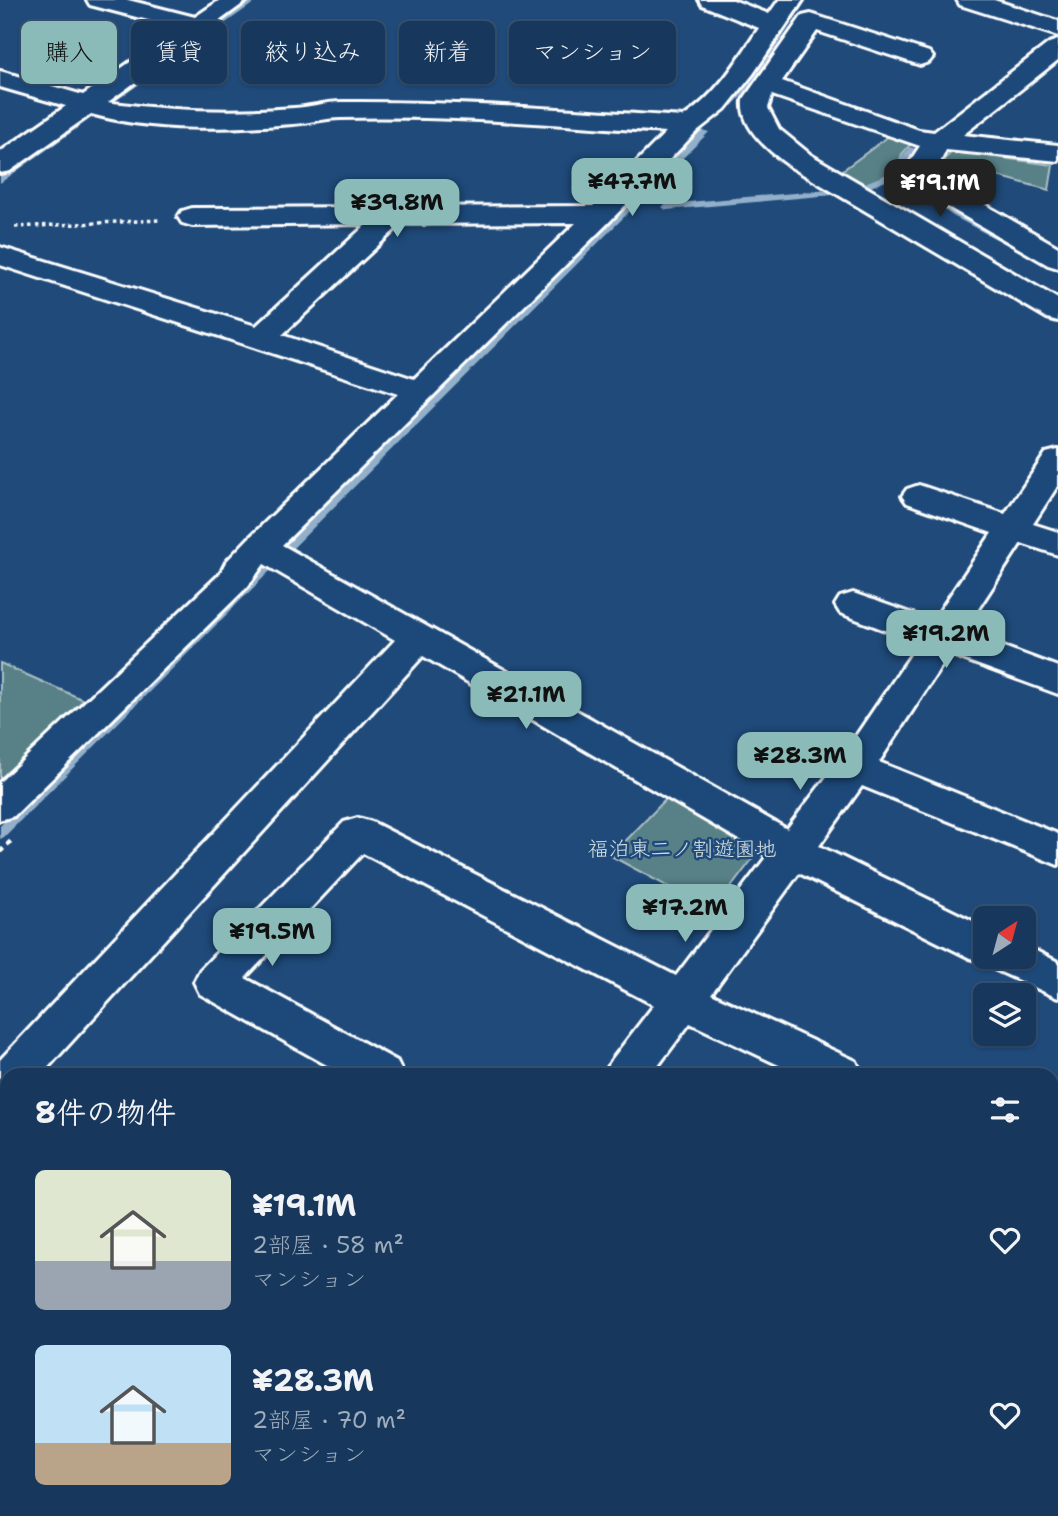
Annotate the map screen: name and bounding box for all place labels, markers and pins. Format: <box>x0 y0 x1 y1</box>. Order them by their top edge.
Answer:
pin: ¥47.7M <box>575 158 689 218</box>
pin: ¥19.1M <box>883 160 997 219</box>
pin: ¥39.8M <box>340 180 454 239</box>
pin: ¥19.2M <box>889 610 1003 670</box>
pin: ¥21.1M <box>469 672 583 731</box>
pin: ¥28.3M <box>743 732 857 792</box>
pin: ¥17.2M <box>628 884 742 944</box>
pin: ¥19.5M <box>215 908 329 968</box>

